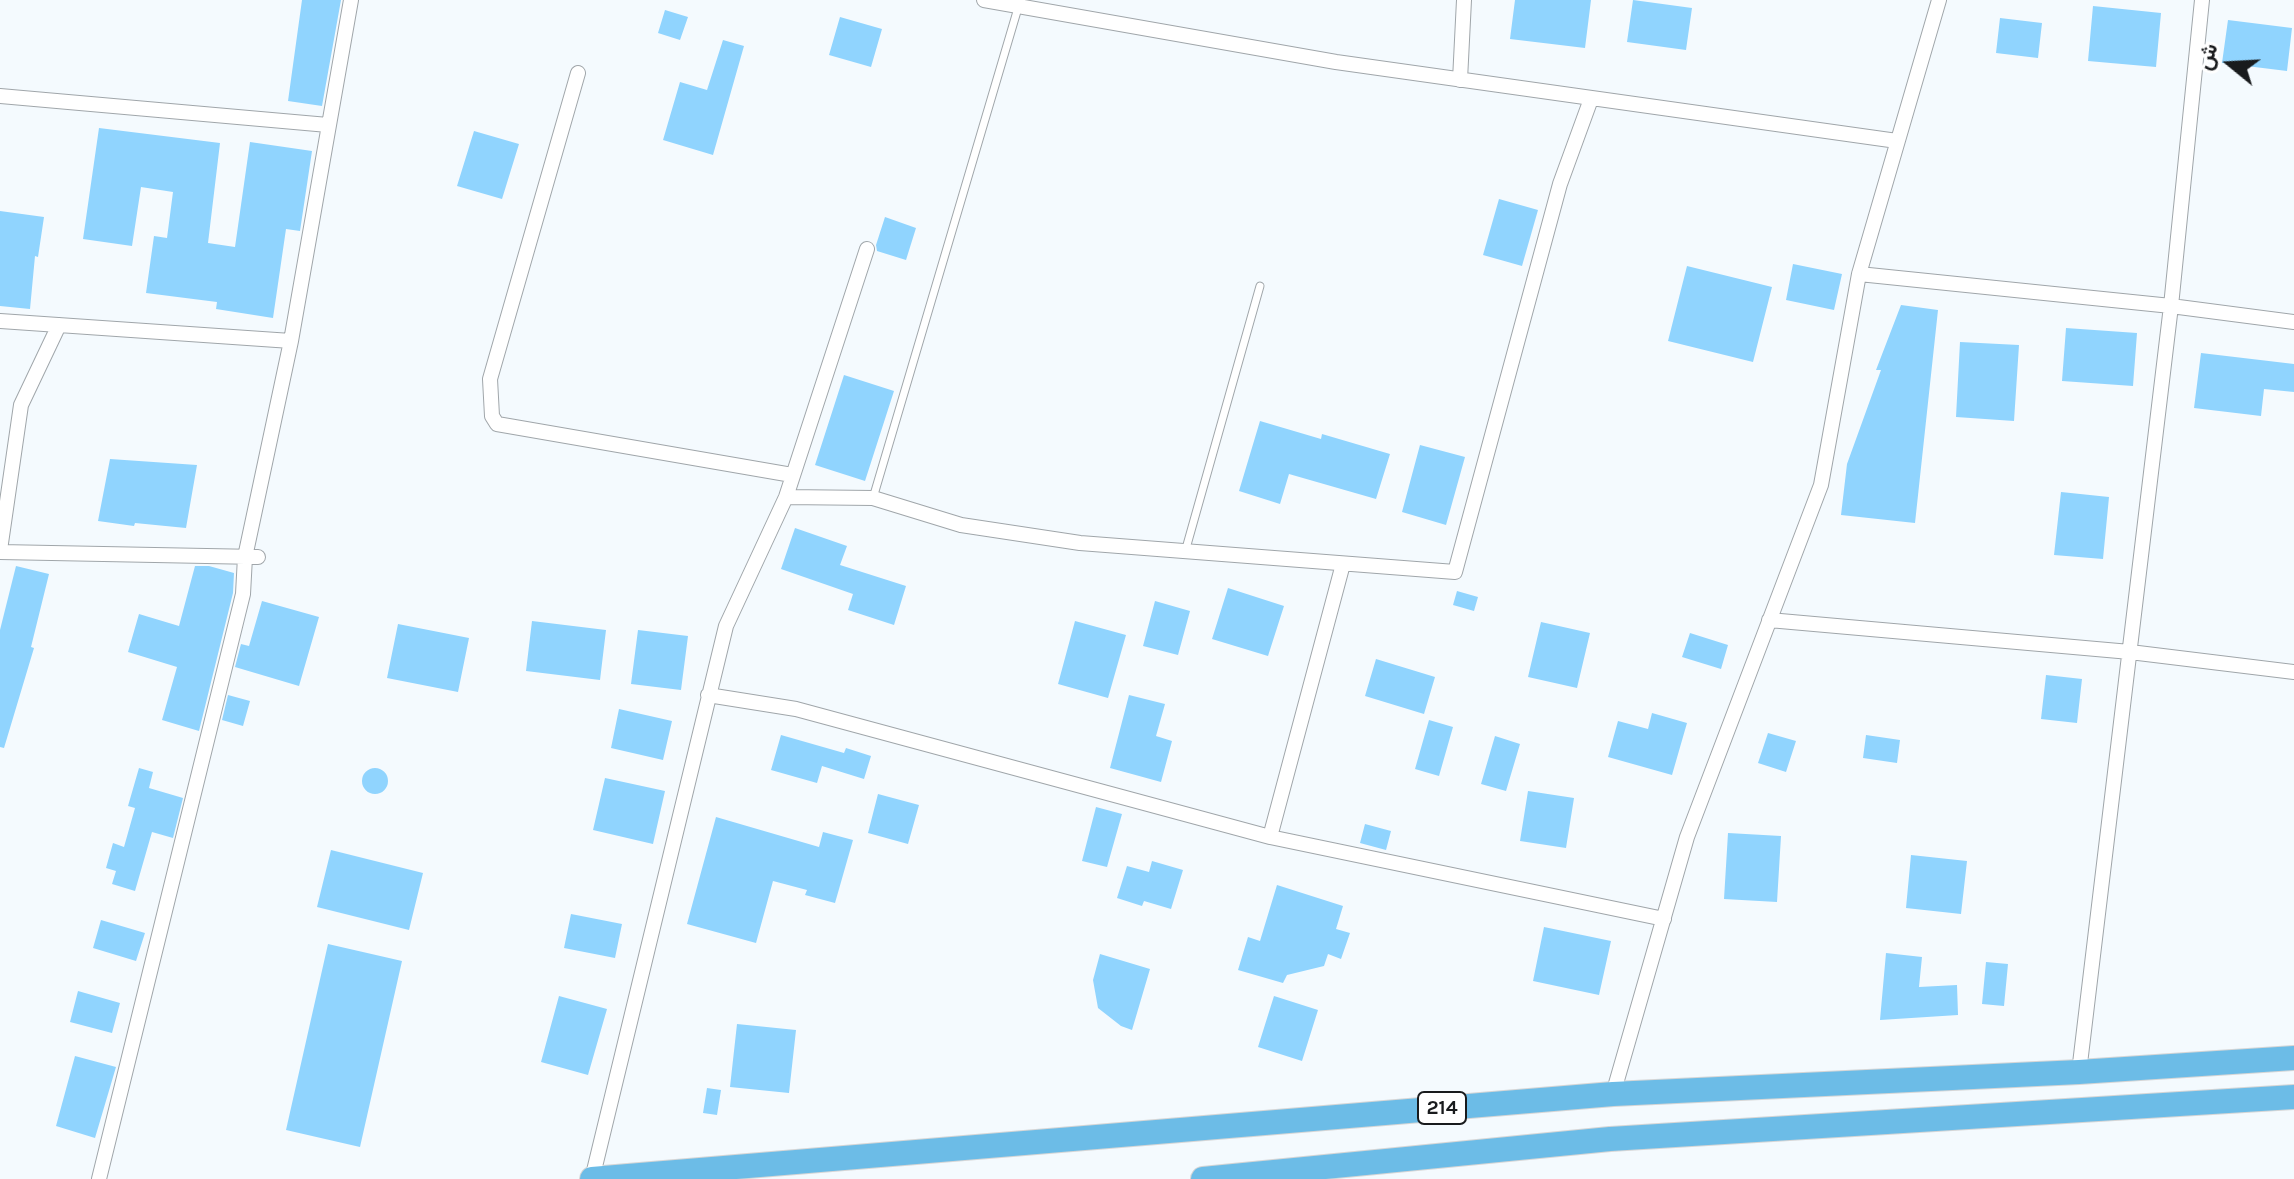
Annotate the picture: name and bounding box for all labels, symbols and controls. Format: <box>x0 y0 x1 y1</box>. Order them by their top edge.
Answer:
north arrow <box>2190 24 2270 104</box>
text: ش <box>2191 40 2224 73</box>
road number: 214 <box>1418 1092 1466 1124</box>

